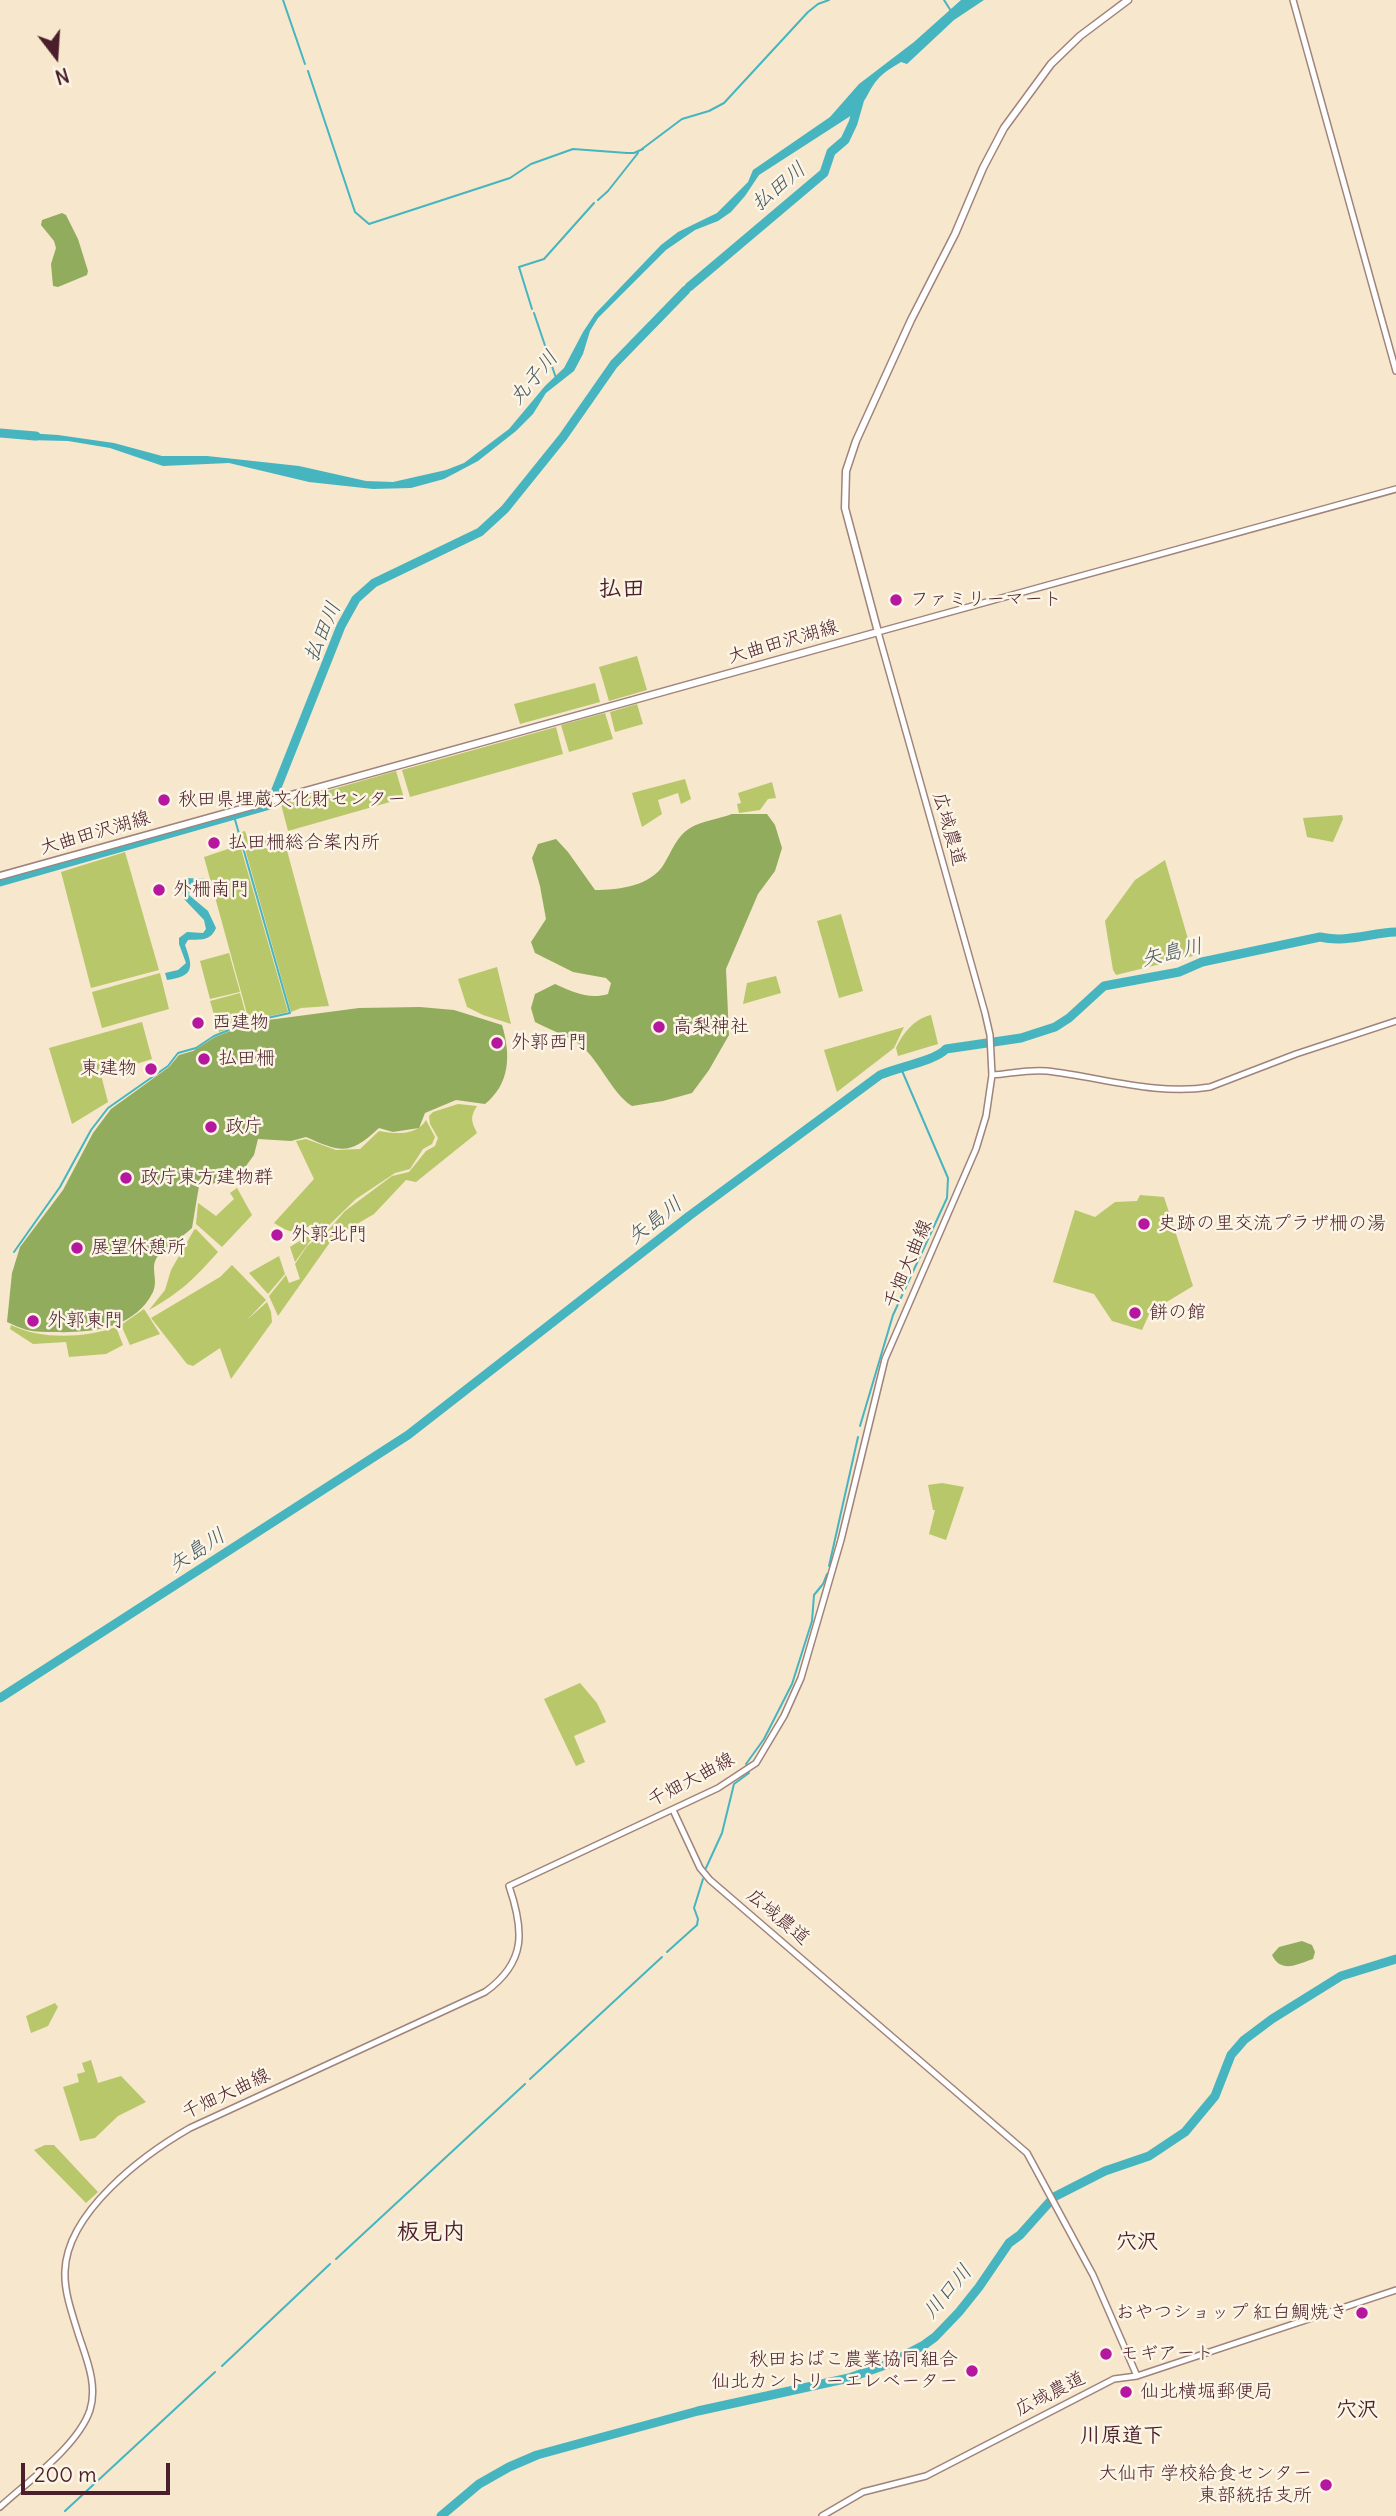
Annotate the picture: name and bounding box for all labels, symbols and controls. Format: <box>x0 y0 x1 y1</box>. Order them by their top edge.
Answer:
north arrow <box>21 21 91 91</box>
text: N <box>52 63 72 89</box>
water label: 払田川 <box>747 157 811 217</box>
water label: 丸子川 <box>504 346 564 410</box>
district label: 払田 <box>599 575 645 603</box>
place label: ファミリーマート <box>910 589 1062 611</box>
marker: ファミリーマート <box>888 592 904 608</box>
water label: 払田川 <box>299 598 347 666</box>
street label: 大曲田沢湖線 <box>725 615 841 669</box>
place label: 秋田県埋蔵文化財センター <box>178 789 406 811</box>
street label: 広域農道 <box>928 789 970 869</box>
marker: 秋田県埋蔵文化財センター <box>156 792 172 808</box>
street label: 大曲田沢湖線 <box>37 806 153 860</box>
place label: 払田柵総合案内所 <box>228 832 380 854</box>
marker: 払田柵総合案内所 <box>206 835 222 851</box>
place label: 外柵南門 <box>173 879 249 901</box>
marker: 外柵南門 <box>151 882 167 898</box>
water label: 矢島川 <box>1138 934 1206 972</box>
place label: 西建物 <box>212 1012 269 1034</box>
marker: 西建物 <box>190 1015 206 1031</box>
place label: 高梨神社 <box>673 1016 749 1038</box>
marker: 高梨神社 <box>651 1019 667 1035</box>
place label: 外郭西門 <box>511 1032 587 1054</box>
marker: 外郭西門 <box>489 1035 505 1051</box>
place label: 払田柵 <box>218 1048 275 1070</box>
marker: 払田柵 <box>196 1051 212 1067</box>
place label: 東建物 <box>80 1058 137 1080</box>
marker: 東建物 <box>143 1061 159 1077</box>
place label: 政庁 <box>225 1116 263 1138</box>
marker: 政庁 <box>203 1119 219 1135</box>
place label: 政庁東方建物群 <box>140 1167 273 1189</box>
marker: 政庁東方建物群 <box>118 1170 134 1186</box>
water label: 矢島川 <box>622 1192 688 1250</box>
place label: 史跡の里交流プラザ柵の湯 <box>1158 1213 1386 1235</box>
street label: 千畑大曲線 <box>879 1216 937 1312</box>
marker: 史跡の里交流プラザ柵の湯 <box>1136 1216 1152 1232</box>
place label: 外郭北門 <box>291 1224 367 1246</box>
marker: 外郭北門 <box>269 1227 285 1243</box>
place label: 展望休憩所 <box>91 1237 186 1259</box>
marker: 展望休憩所 <box>69 1240 85 1256</box>
place label: 餅の館 <box>1149 1302 1206 1324</box>
marker: 餅の館 <box>1127 1305 1143 1321</box>
place label: 外郭東門 <box>47 1310 123 1332</box>
marker: 外郭東門 <box>25 1313 41 1329</box>
water label: 矢島川 <box>164 1523 230 1579</box>
street label: 千畑大曲線 <box>644 1748 738 1812</box>
street label: 広域農道 <box>742 1884 814 1950</box>
street label: 千畑大曲線 <box>178 2064 274 2124</box>
district label: 板見内 <box>397 2218 465 2246</box>
district label: 穴沢 <box>1116 2229 1158 2255</box>
water label: 川口川 <box>918 2260 978 2324</box>
place label: おやつショップ 紅白鯛焼き <box>1115 2302 1348 2324</box>
marker: おやつショップ 紅白鯛焼き <box>1354 2305 1370 2321</box>
place label: モギアート <box>1120 2343 1214 2365</box>
marker: モギアート <box>1098 2346 1114 2362</box>
place label: 秋田おばこ農業協同組合 仙北カントリーエレベーター <box>711 2349 958 2393</box>
marker: 秋田おばこ農業協同組合 仙北カントリーエレベーター <box>964 2363 980 2379</box>
street label: 広域農道 <box>1011 2367 1089 2421</box>
place label: 仙北横堀郵便局 <box>1140 2381 1273 2403</box>
marker: 仙北横堀郵便局 <box>1118 2384 1134 2400</box>
district label: 穴沢 <box>1336 2397 1378 2423</box>
district label: 川原道下 <box>1080 2423 1164 2449</box>
scale bar <box>24 2450 173 2494</box>
text: 200 m <box>34 2461 97 2488</box>
place label: 大仙市 学校給食センター 東部統括支所 <box>1098 2463 1312 2507</box>
marker: 大仙市 学校給食センター 東部統括支所 <box>1318 2477 1334 2493</box>

